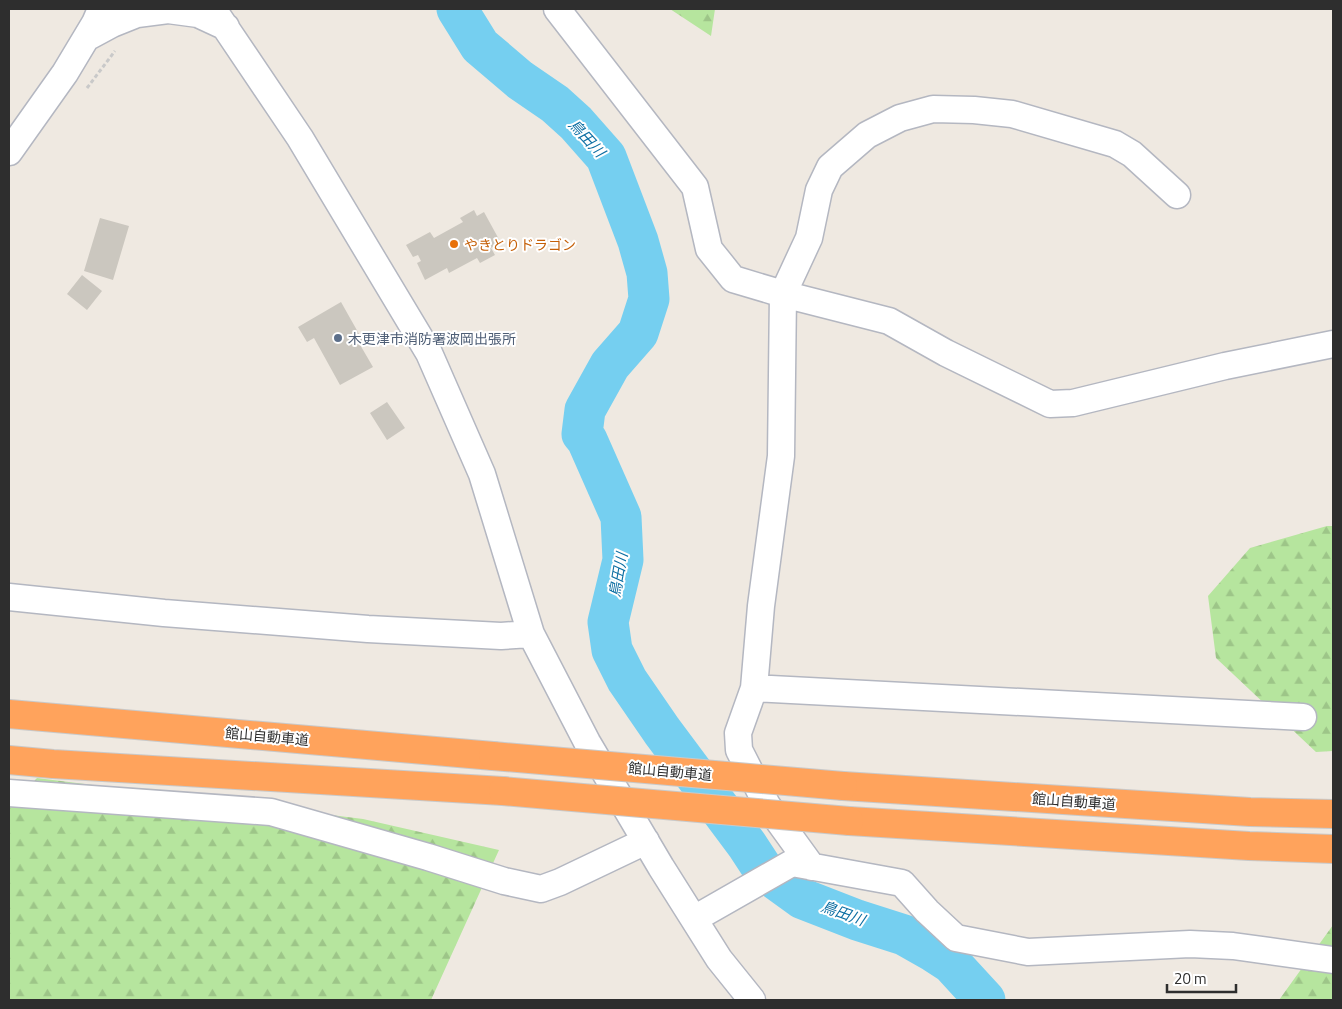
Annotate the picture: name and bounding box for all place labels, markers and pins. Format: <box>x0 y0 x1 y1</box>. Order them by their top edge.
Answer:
place label: やきとりドラゴン <box>464 234 576 255</box>
marker: やきとりドラゴン <box>448 238 460 250</box>
place label: 木更津市消防署波岡出張所 <box>348 328 516 349</box>
marker: 木更津市消防署波岡出張所 <box>332 332 344 344</box>

